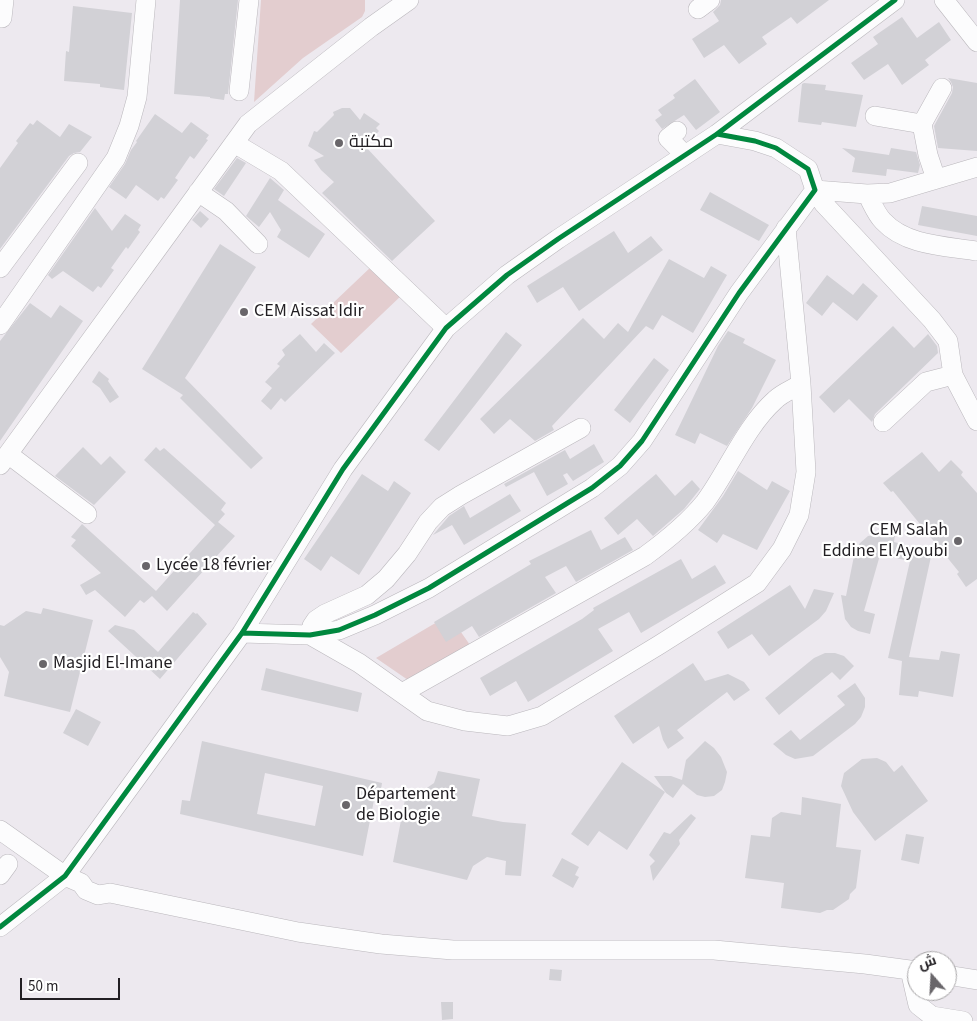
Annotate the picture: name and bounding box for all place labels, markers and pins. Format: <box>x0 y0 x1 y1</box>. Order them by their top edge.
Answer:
place label: مكتبة <box>349 132 393 154</box>
marker: مكتبة <box>333 137 345 149</box>
place label: CEM Aissat Idir <box>254 301 364 323</box>
marker: CEM Aissat Idir <box>238 306 250 318</box>
place label: CEM Salah Eddine El Ayoubi <box>822 520 948 562</box>
marker: CEM Salah Eddine El Ayoubi <box>952 535 964 547</box>
place label: Lycée 18 février <box>156 555 272 577</box>
marker: Lycée 18 février <box>140 560 152 572</box>
place label: Masjid El-Imane <box>53 653 172 675</box>
marker: Masjid El-Imane <box>37 658 49 670</box>
place label: Département de Biologie <box>356 784 456 826</box>
marker: Département de Biologie <box>340 799 352 811</box>

